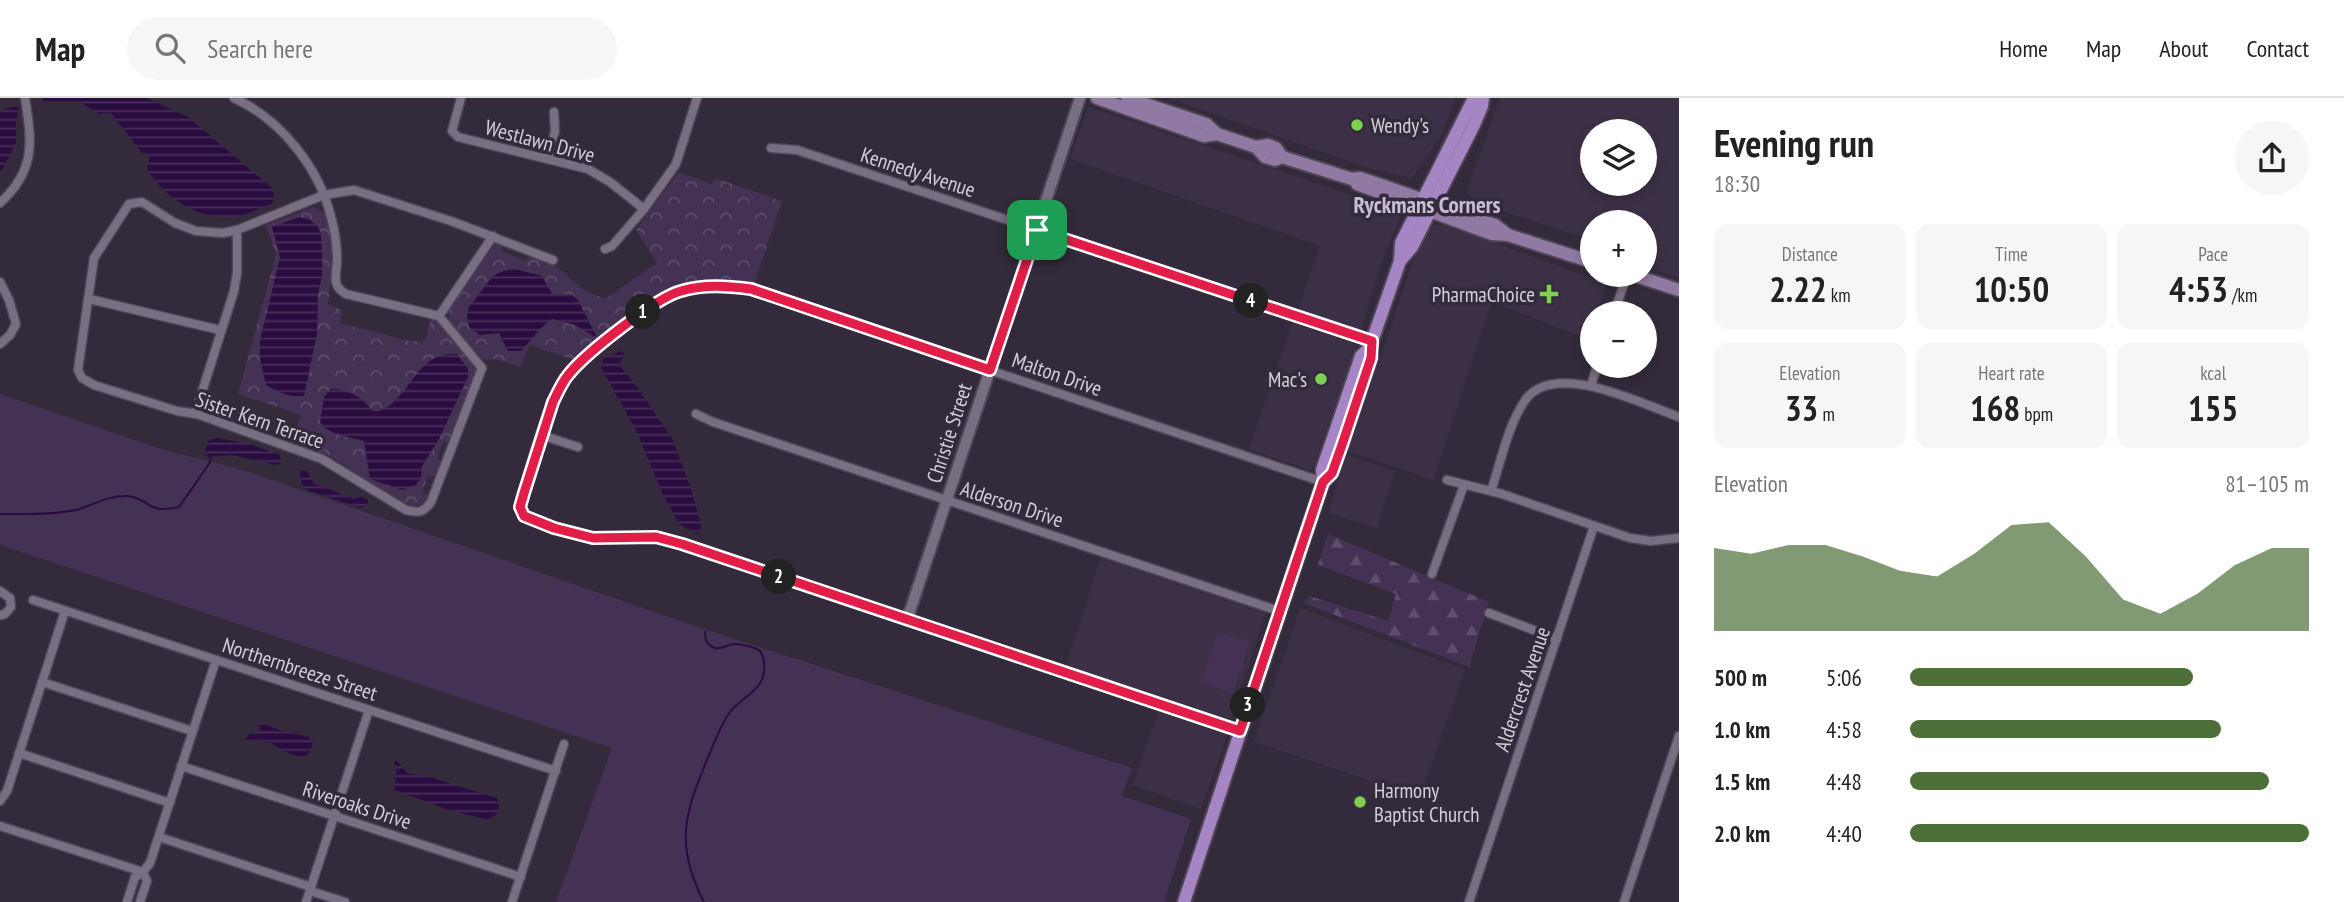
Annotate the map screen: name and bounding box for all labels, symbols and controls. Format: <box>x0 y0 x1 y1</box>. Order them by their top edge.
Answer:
search box <box>127 17 617 80</box>
text: Map <box>35 27 85 70</box>
icon: search <box>151 29 189 67</box>
text: Search here <box>207 32 313 65</box>
text: Home <box>1999 33 2048 64</box>
text: Map <box>2086 33 2121 64</box>
text: About <box>2159 33 2208 64</box>
text: Contact <box>2246 33 2309 64</box>
place label: Wendy's <box>1371 112 1429 139</box>
street label: Westlawn Drive <box>482 113 598 169</box>
marker: Wendy's <box>1349 117 1365 133</box>
text: Evening run <box>1714 118 1874 167</box>
map controls <box>1580 119 1657 378</box>
button: layers <box>1580 119 1657 196</box>
button: share <box>2235 121 2309 195</box>
street label: Kennedy Avenue <box>857 141 979 203</box>
text: 18:30 <box>1714 169 1760 198</box>
district label: Ryckmans Corners <box>1353 190 1501 219</box>
pin <box>1007 200 1067 260</box>
button: + <box>1580 210 1657 287</box>
icon: arrive <box>1018 211 1056 249</box>
text: Distance <box>1782 242 1838 266</box>
text: Time <box>1995 242 2028 266</box>
text: Pace <box>2198 242 2228 266</box>
text: 2.22 <box>1769 266 1827 312</box>
text: 10:50 <box>1974 266 2049 312</box>
text: 4:53 <box>2169 266 2228 312</box>
place label: PharmaChoice <box>1432 281 1535 308</box>
text: km <box>1827 283 1851 307</box>
text: /km <box>2228 283 2257 307</box>
pin: 4 <box>1234 284 1268 318</box>
marker: PharmaChoice <box>1541 286 1557 302</box>
text: 4 <box>1246 288 1255 312</box>
pin: 1 <box>626 294 660 330</box>
text: 1 <box>638 299 647 323</box>
button: − <box>1580 301 1657 378</box>
street label: Malton Drive <box>1009 346 1105 402</box>
text: Elevation <box>1779 361 1840 385</box>
text: Heart rate <box>1978 361 2045 385</box>
text: kcal <box>2200 361 2226 385</box>
place label: Mac's <box>1268 366 1307 393</box>
marker: Mac's <box>1313 371 1329 387</box>
street label: Christie Street <box>920 380 978 486</box>
street label: Sister Kern Terrace <box>192 385 328 455</box>
text: 33 <box>1785 385 1818 431</box>
text: 168 <box>1970 385 2020 431</box>
text: 155 <box>2188 385 2238 431</box>
text: m <box>1818 402 1835 426</box>
text: bpm <box>2020 402 2053 426</box>
text: Elevation <box>1714 469 1788 498</box>
text: 81–105 m <box>2225 469 2309 498</box>
street label: Alderson Drive <box>957 475 1067 533</box>
pin: 2 <box>762 560 796 594</box>
text: 2 <box>774 564 783 588</box>
street label: Aldercrest Avenue <box>1488 623 1556 755</box>
street label: Northernbreeze Street <box>219 631 381 707</box>
text: 500 m <box>1714 663 1767 692</box>
text: 5:06 <box>1826 663 1862 692</box>
pin: 3 <box>1230 688 1266 722</box>
text: 3 <box>1243 692 1252 716</box>
text: 1.0 km <box>1714 715 1770 744</box>
text: 4:58 <box>1826 715 1862 744</box>
text: 1.5 km <box>1714 767 1770 796</box>
text: 4:48 <box>1826 767 1862 796</box>
street label: Riveroaks Drive <box>299 775 415 835</box>
place label: Harmony Baptist Church <box>1374 777 1480 828</box>
marker: Harmony Baptist Church <box>1352 794 1368 810</box>
text: 2.0 km <box>1714 819 1770 848</box>
text: 4:40 <box>1826 819 1862 848</box>

